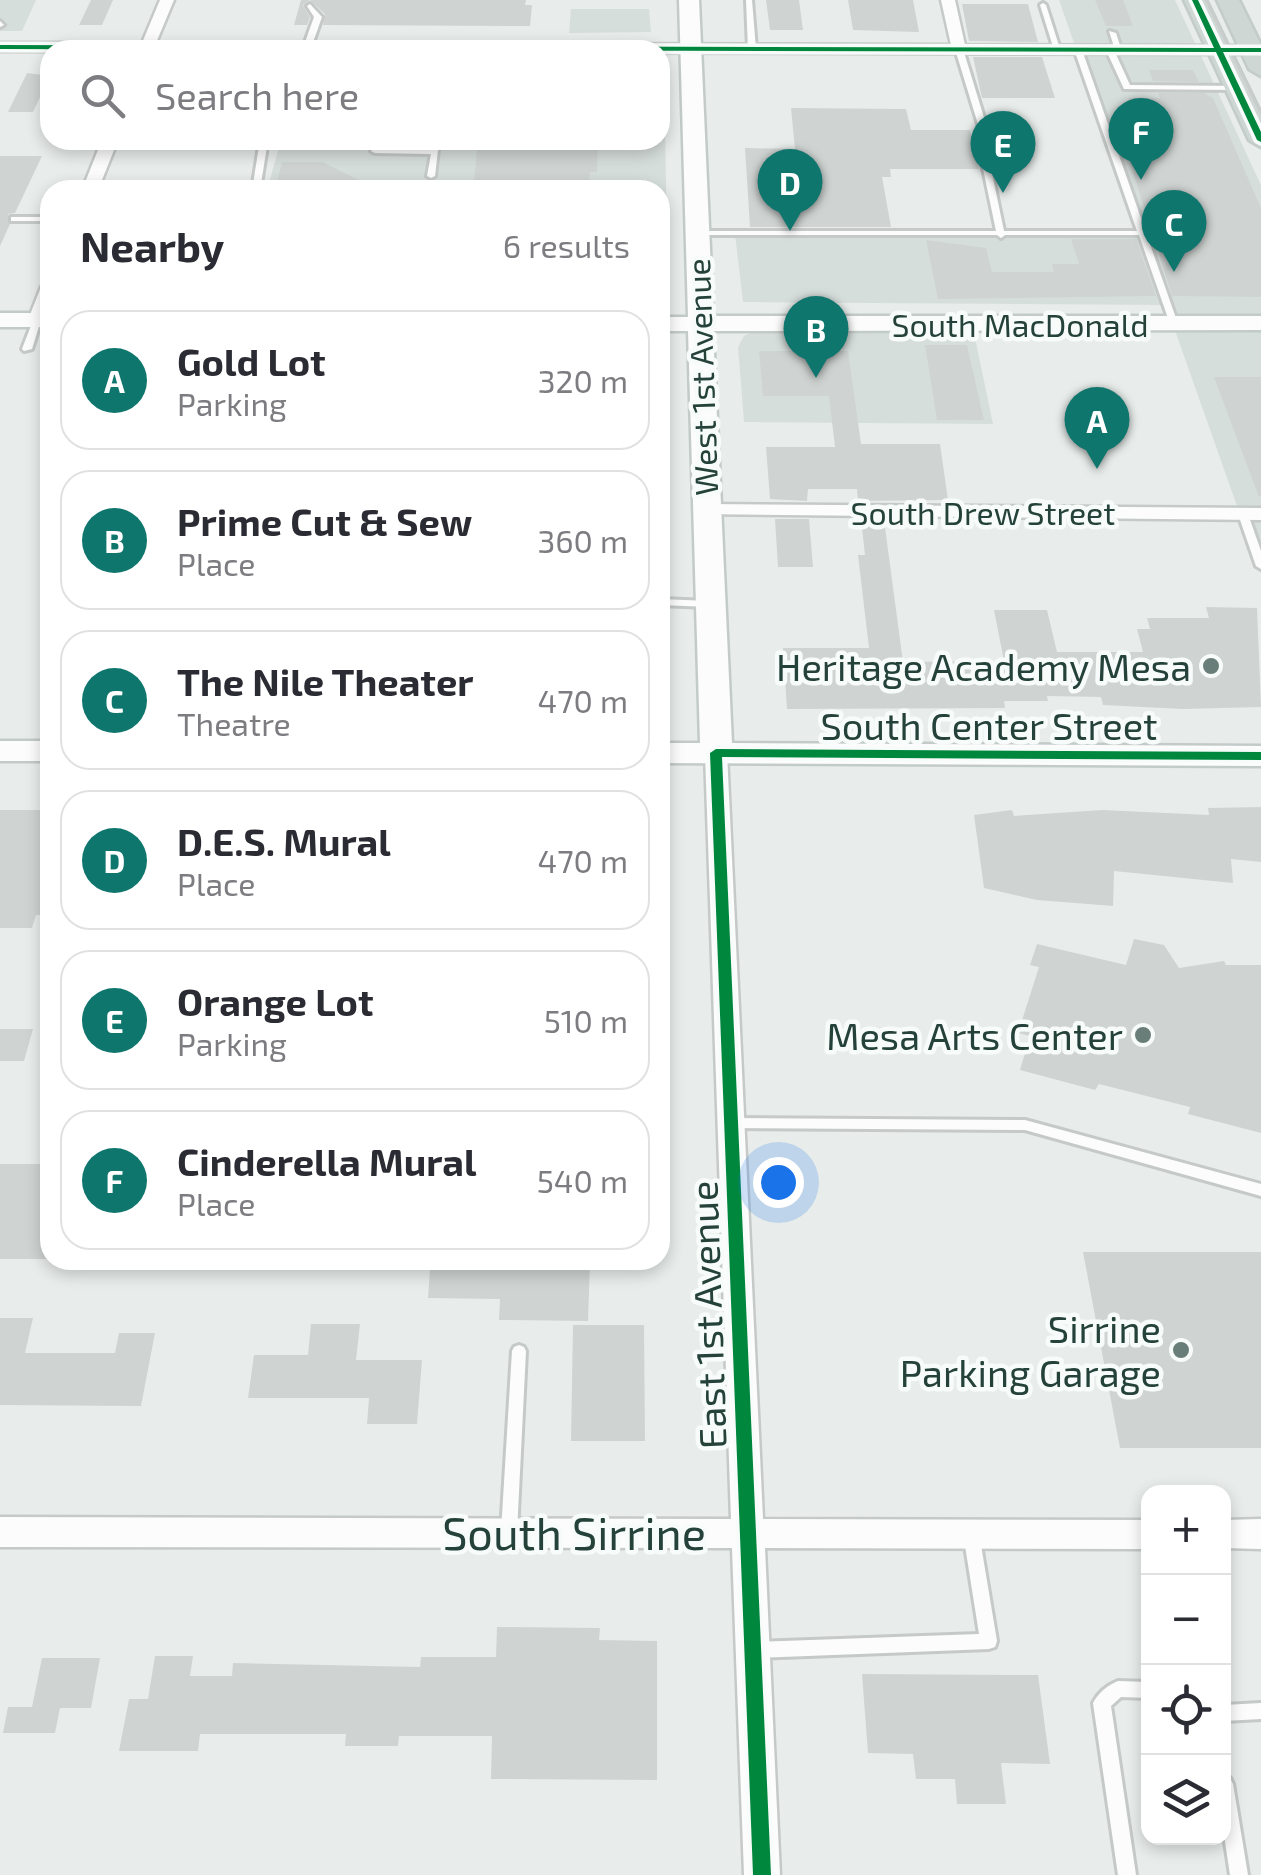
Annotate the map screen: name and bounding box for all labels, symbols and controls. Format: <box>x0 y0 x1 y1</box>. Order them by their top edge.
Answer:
search box <box>40 40 670 150</box>
icon: search <box>75 68 130 123</box>
text: Search here <box>155 72 359 118</box>
pin: F <box>1108 98 1174 180</box>
pin: E <box>970 110 1036 193</box>
pin: D <box>758 148 822 231</box>
pin: C <box>1142 190 1206 272</box>
text: Nearby <box>80 220 224 270</box>
text: 6 results <box>503 226 630 264</box>
street label: West 1st Avenue <box>678 258 724 496</box>
pin: B <box>784 296 848 378</box>
street label: South MacDonald <box>892 305 1149 343</box>
text: Gold Lot <box>177 338 326 384</box>
text: A <box>104 361 125 399</box>
text: 320 m <box>538 361 628 399</box>
text: Parking <box>177 384 287 422</box>
pin: A <box>1064 386 1130 469</box>
street label: South Drew Street <box>851 493 1115 531</box>
text: Prime Cut & Sew <box>177 498 472 544</box>
text: B <box>104 521 125 559</box>
text: 360 m <box>537 521 628 559</box>
text: Place <box>177 544 256 582</box>
place label: Heritage Academy Mesa <box>776 643 1191 689</box>
marker: Heritage Academy Mesa <box>1200 655 1222 677</box>
text: The Nile Theater <box>177 658 474 704</box>
text: C <box>105 681 124 719</box>
text: 470 m <box>537 681 628 719</box>
street label: South Center Street <box>820 702 1158 748</box>
text: Theatre <box>177 704 291 742</box>
text: D.E.S. Mural <box>177 818 391 864</box>
text: D <box>104 841 125 879</box>
text: 470 m <box>537 841 628 879</box>
text: Place <box>177 864 256 902</box>
text: Orange Lot <box>177 978 374 1024</box>
text: E <box>105 1001 124 1039</box>
text: 510 m <box>544 1001 628 1039</box>
place label: Mesa Arts Center <box>826 1012 1123 1058</box>
text: Parking <box>177 1024 287 1062</box>
marker: Mesa Arts Center <box>1132 1024 1154 1046</box>
text: Cinderella Mural <box>177 1138 476 1184</box>
your location <box>753 1157 804 1208</box>
text: F <box>106 1161 123 1199</box>
text: 540 m <box>537 1161 628 1199</box>
street label: East 1st Avenue <box>679 1180 735 1450</box>
text: Place <box>177 1184 256 1222</box>
place label: Sirrine Parking Garage <box>900 1305 1161 1395</box>
marker: Sirrine Parking Garage <box>1170 1339 1192 1361</box>
map controls <box>1141 1485 1231 1845</box>
button: + <box>1141 1485 1231 1575</box>
street label: South Sirrine <box>442 1505 706 1559</box>
button: − <box>1141 1575 1231 1665</box>
button: locate <box>1141 1665 1231 1755</box>
button: layers <box>1141 1755 1231 1845</box>

